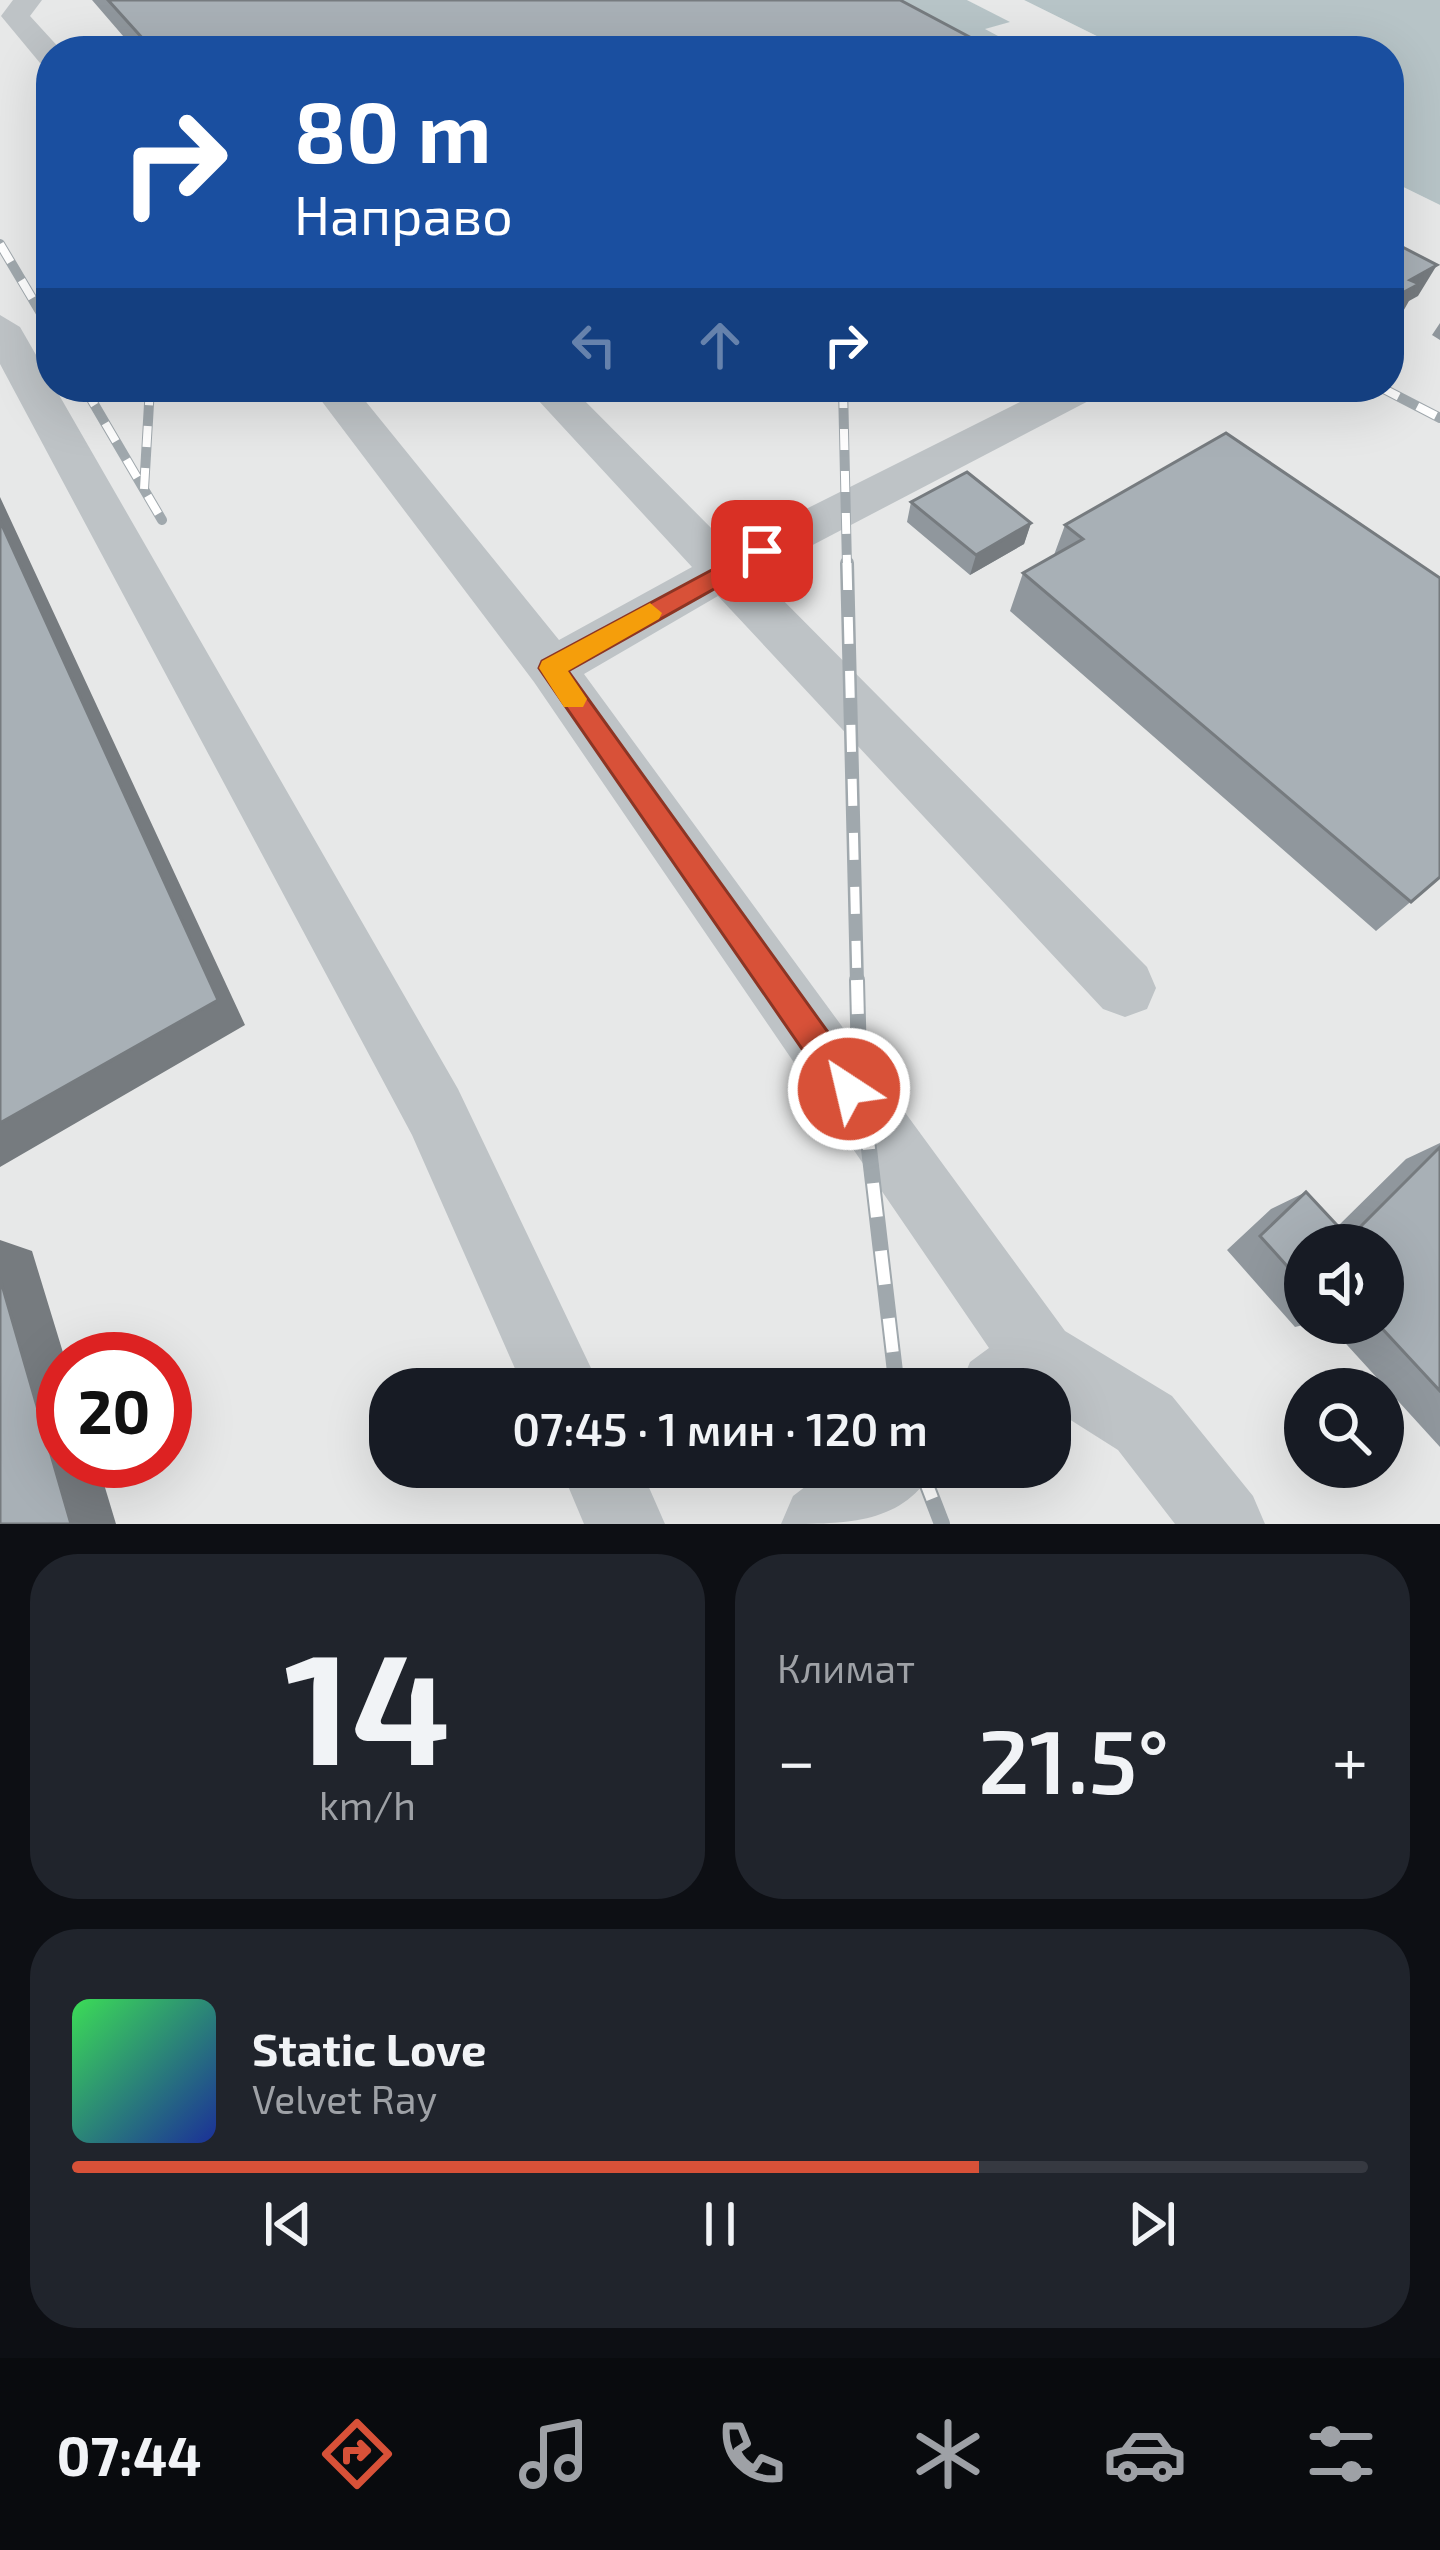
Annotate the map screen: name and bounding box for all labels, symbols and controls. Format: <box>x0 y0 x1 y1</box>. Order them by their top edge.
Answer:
text: 80 m <box>294 79 491 180</box>
icon: right <box>96 84 252 240</box>
text: Направо <box>294 181 513 246</box>
icon: left <box>561 312 627 378</box>
icon: ahead <box>687 312 753 378</box>
icon: right <box>813 312 879 378</box>
pin <box>711 500 813 602</box>
icon: arrive <box>729 518 795 584</box>
position arrow <box>786 1026 912 1152</box>
map controls <box>1284 1224 1404 1488</box>
button: sound <box>1284 1224 1404 1344</box>
speed limit sign: 20 <box>36 1332 192 1488</box>
button: search <box>1284 1368 1404 1488</box>
text: 07:45 · 1 мин · 120 m <box>512 1401 928 1455</box>
text: 14 <box>284 1609 451 1796</box>
text: Климат <box>777 1644 915 1691</box>
text: 21.5° <box>978 1704 1169 1812</box>
text: − <box>777 1719 816 1798</box>
text: + <box>1332 1719 1368 1798</box>
text: km/h <box>319 1781 416 1828</box>
text: Static Love <box>252 2021 487 2075</box>
text: Velvet Ray <box>252 2075 437 2122</box>
icon: previous <box>255 2191 321 2257</box>
icon: pause <box>687 2191 753 2257</box>
icon: next <box>1119 2191 1185 2257</box>
icon: directions <box>315 2412 399 2496</box>
icon: music <box>512 2412 596 2496</box>
icon: phone <box>709 2412 793 2496</box>
icon: climate <box>906 2412 990 2496</box>
icon: car <box>1103 2412 1187 2496</box>
icon: filters <box>1299 2412 1383 2496</box>
text: 07:44 <box>56 2422 202 2487</box>

